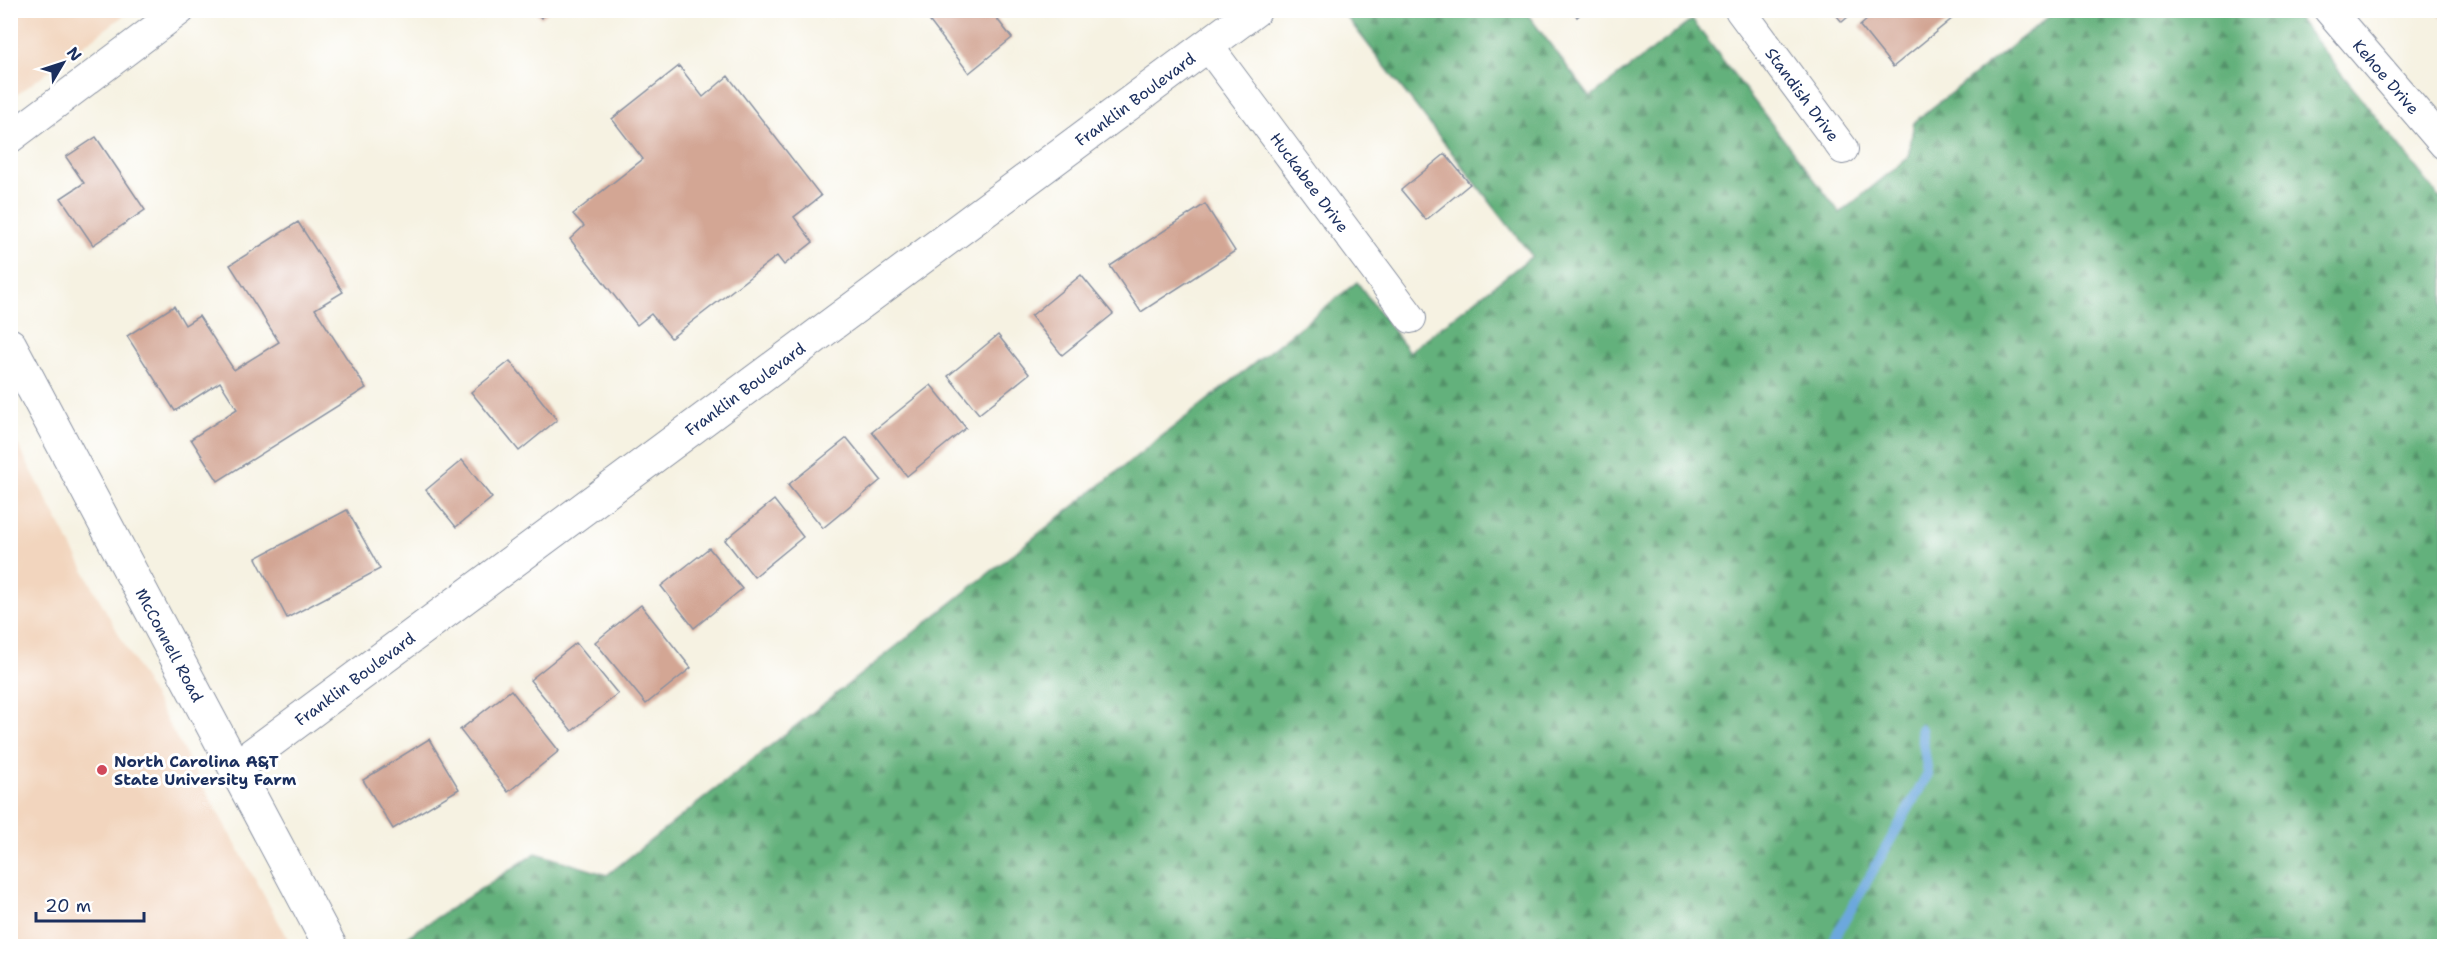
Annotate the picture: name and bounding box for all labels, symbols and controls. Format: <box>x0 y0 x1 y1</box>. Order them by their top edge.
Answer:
north arrow <box>33 33 93 93</box>
street label: Kehoe Drive <box>2348 35 2424 119</box>
text: N <box>62 42 86 65</box>
street label: Standish Drive <box>1760 43 1844 146</box>
street label: Franklin Boulevard <box>1071 48 1200 151</box>
street label: Huckabee Drive <box>1265 128 1353 237</box>
street label: Franklin Boulevard <box>681 338 810 441</box>
street label: McConnell Road <box>131 585 208 706</box>
street label: Franklin Boulevard <box>291 628 419 731</box>
place label: North Carolina A&T State University Farm <box>114 751 297 790</box>
marker: North Carolina A&T State University Farm <box>95 763 109 777</box>
scale bar <box>36 885 144 923</box>
text: 20 m <box>45 894 91 918</box>

